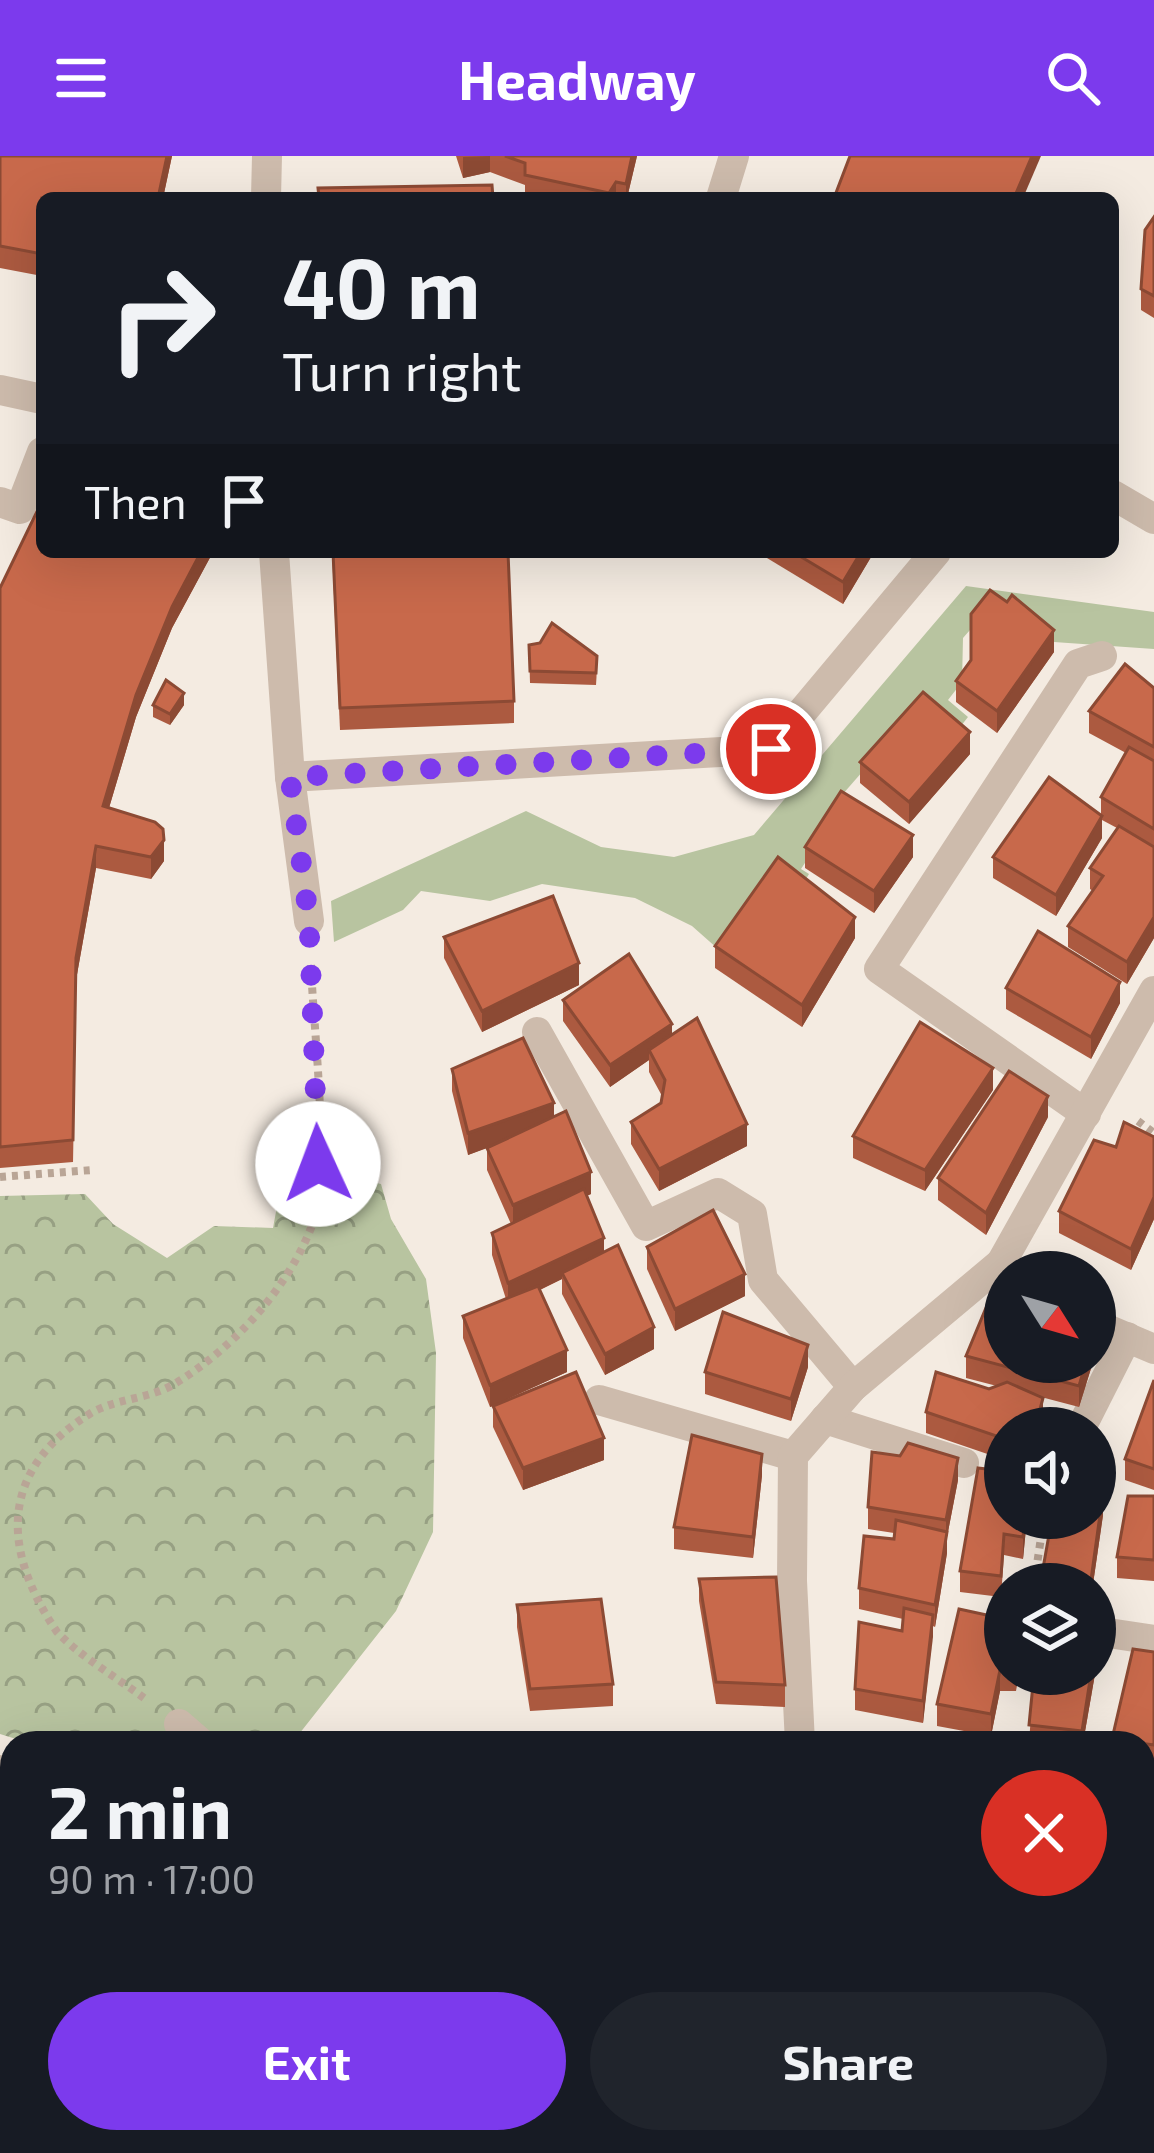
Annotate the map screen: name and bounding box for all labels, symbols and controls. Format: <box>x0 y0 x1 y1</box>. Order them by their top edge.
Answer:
icon: menu <box>48 45 114 111</box>
icon: search <box>1040 45 1106 111</box>
text: Headway <box>458 46 696 111</box>
text: 40 m <box>282 235 481 336</box>
icon: right <box>84 240 240 396</box>
text: Turn right <box>282 337 522 402</box>
icon: arrive <box>211 468 277 534</box>
text: Then <box>84 474 187 528</box>
pin <box>720 698 822 800</box>
icon: arrive <box>738 716 804 782</box>
position arrow <box>255 1101 381 1227</box>
north arrow <box>984 1251 1116 1383</box>
map controls <box>984 1251 1116 1695</box>
button: sound <box>984 1407 1116 1539</box>
button: layers <box>984 1563 1116 1695</box>
text: 2 min <box>48 1767 232 1853</box>
button: close <box>981 1770 1107 1896</box>
text: 90 m · 17:00 <box>48 1855 255 1902</box>
button: Exit <box>48 1992 566 2130</box>
button: Share <box>590 1992 1107 2130</box>

